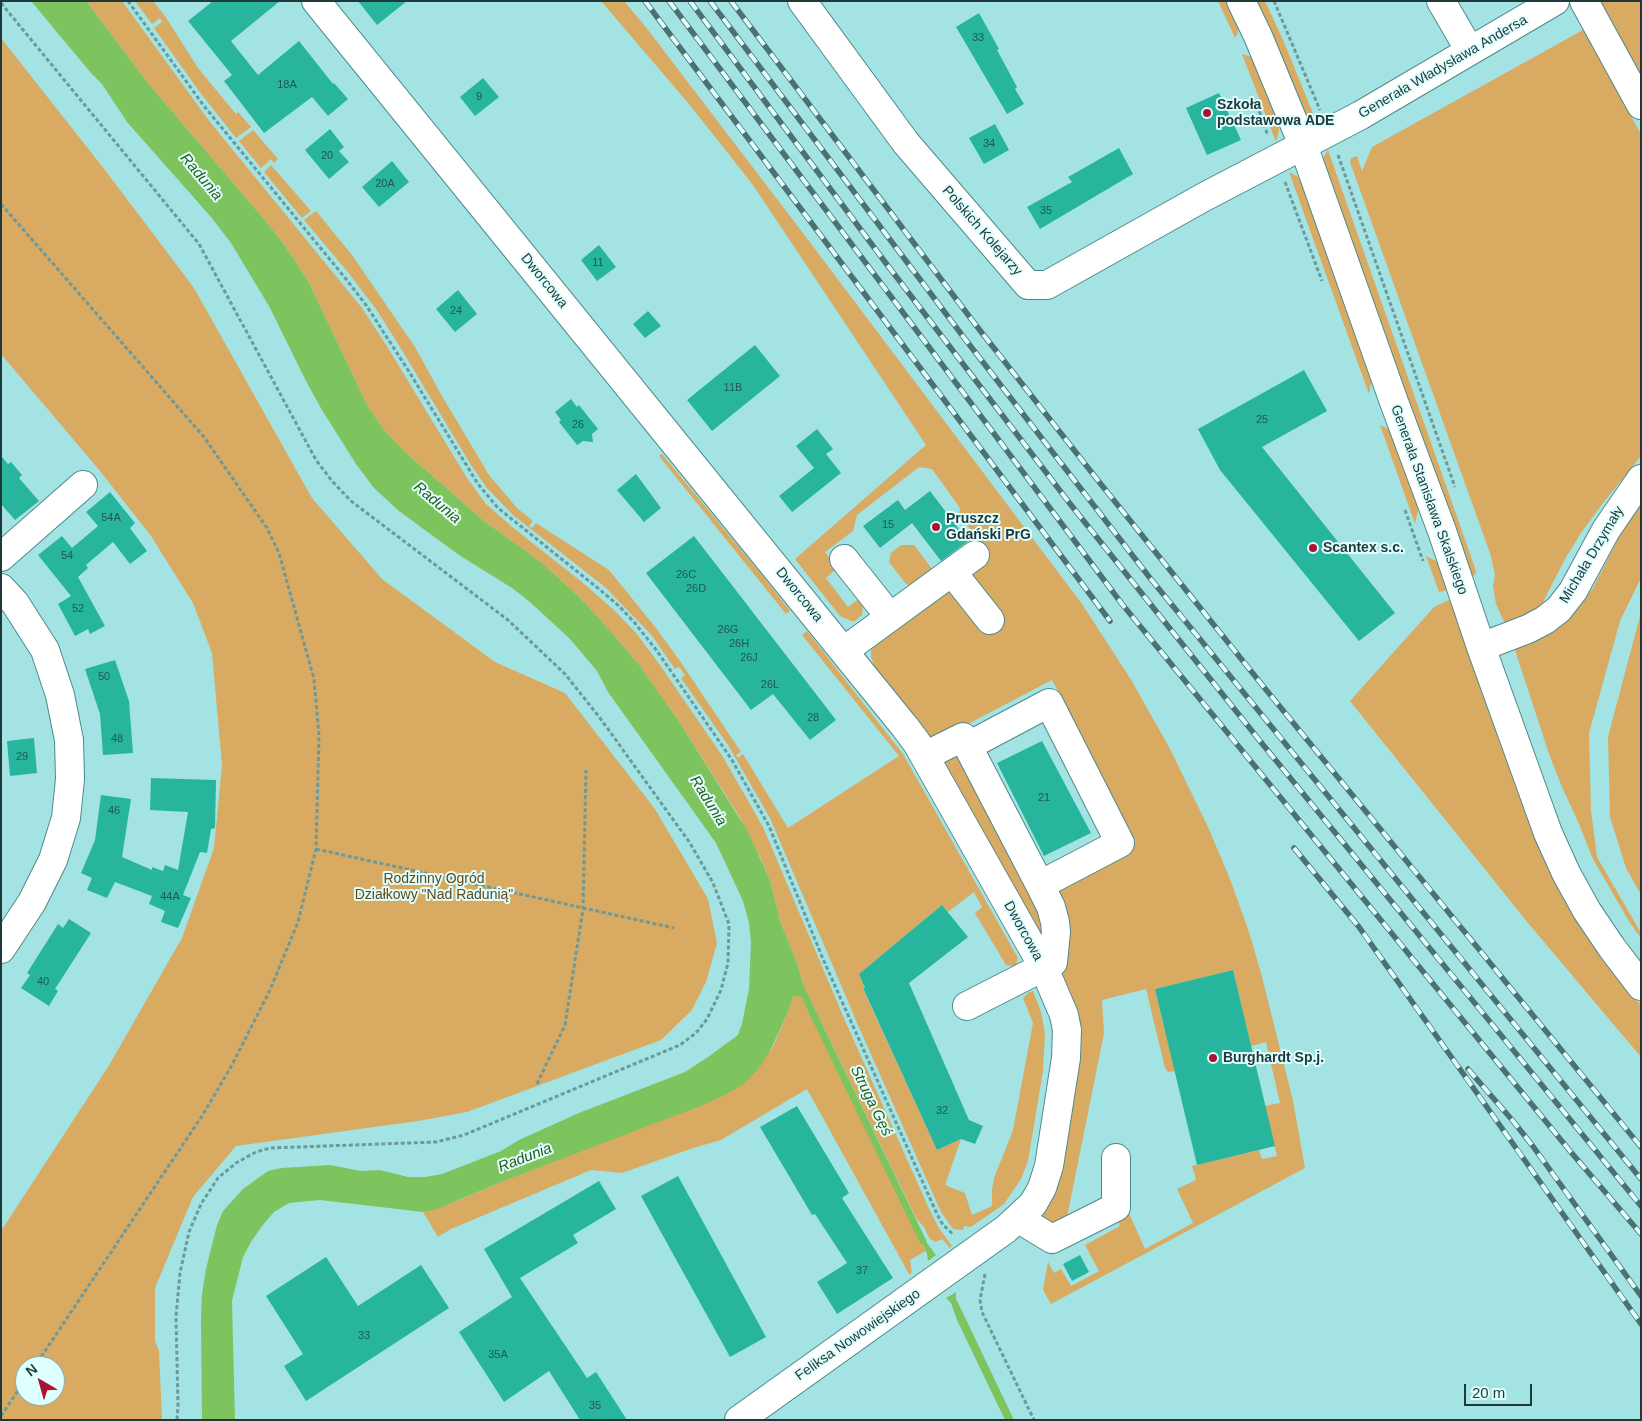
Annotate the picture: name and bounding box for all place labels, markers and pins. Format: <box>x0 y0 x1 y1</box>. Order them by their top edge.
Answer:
place label: Szkoła podstawowa ADE <box>1217 97 1334 130</box>
marker: Szkoła podstawowa ADE <box>1201 107 1213 119</box>
place label: Pruszcz Gdański PrG <box>946 511 1031 544</box>
marker: Pruszcz Gdański PrG <box>930 521 942 533</box>
place label: Scantex s.c. <box>1323 540 1404 556</box>
marker: Scantex s.c. <box>1307 542 1319 554</box>
place label: Burghardt Sp.j. <box>1223 1050 1324 1066</box>
marker: Burghardt Sp.j. <box>1207 1052 1219 1064</box>

